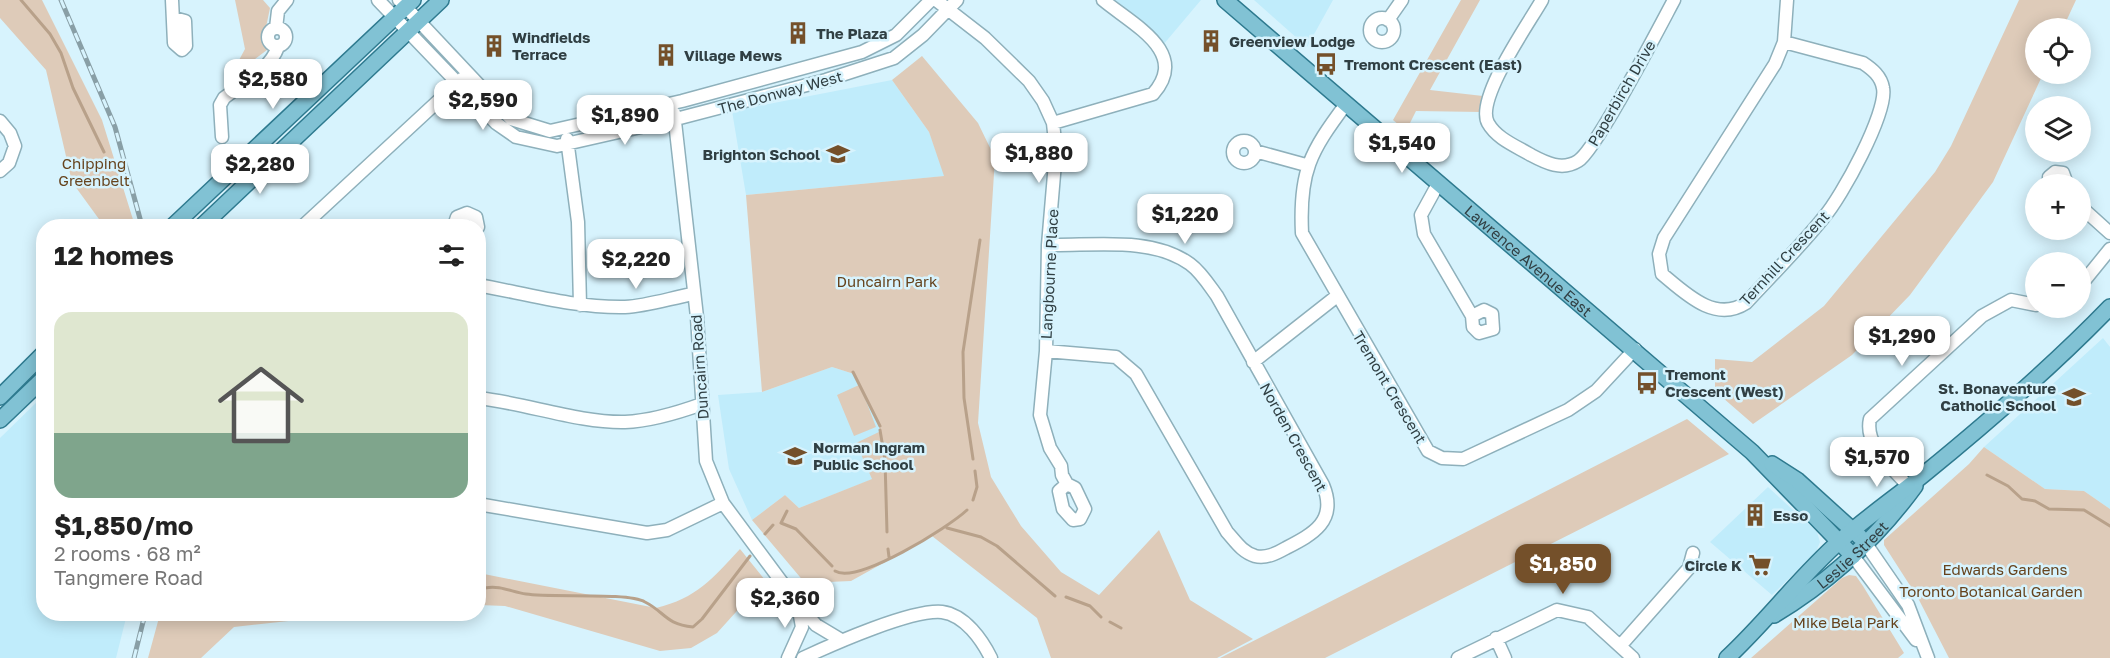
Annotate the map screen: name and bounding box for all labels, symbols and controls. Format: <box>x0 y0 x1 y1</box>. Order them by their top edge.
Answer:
map controls <box>2025 18 2091 318</box>
button: locate <box>2025 18 2091 84</box>
building icon: The Plaza <box>785 20 811 46</box>
place label: The Plaza <box>816 24 888 42</box>
place label: Windfields Terrace <box>512 28 590 63</box>
building icon: Greenview Lodge <box>1198 28 1224 54</box>
place label: Greenview Lodge <box>1229 32 1355 50</box>
building icon: Windfields Terrace <box>481 33 507 59</box>
street label: Paperbirch Drive <box>1583 37 1659 149</box>
building icon: Village Mews <box>653 42 679 68</box>
place label: Village Mews <box>684 46 782 64</box>
bus stop icon: Tremont Crescent (East) <box>1313 51 1339 77</box>
place label: Tremont Crescent (East) <box>1344 55 1522 73</box>
pin: $2,580 <box>224 59 322 110</box>
text: $2,580 <box>238 66 308 90</box>
street label: The Donway West <box>716 67 844 117</box>
pin: $2,590 <box>434 80 532 131</box>
text: $2,590 <box>448 87 518 111</box>
pin: $1,890 <box>576 95 674 146</box>
button: layers <box>2025 96 2091 162</box>
text: $1,890 <box>591 102 659 126</box>
pin: $1,540 <box>1353 123 1451 174</box>
text: $1,540 <box>1368 130 1436 154</box>
pin: $1,880 <box>990 133 1088 184</box>
text: $1,880 <box>1005 140 1073 164</box>
school or university icon: Brighton School <box>825 141 851 167</box>
pin: $2,280 <box>211 144 309 195</box>
place label: Brighton School <box>703 145 820 163</box>
text: $2,280 <box>225 151 295 175</box>
park label: Chipping Greenbelt <box>58 154 130 189</box>
button: + <box>2025 174 2091 240</box>
pin: $1,220 <box>1136 194 1234 245</box>
text: $1,220 <box>1151 201 1219 225</box>
street label: Lawrence Avenue East <box>1461 201 1596 320</box>
street label: Ternhill Crescent <box>1736 207 1832 309</box>
street label: Langbourne Place <box>1037 208 1061 340</box>
icon: filters <box>435 239 468 272</box>
pin: $2,220 <box>587 239 685 290</box>
text: 12 homes <box>54 240 174 271</box>
text: $2,220 <box>601 246 671 270</box>
button: − <box>2025 252 2091 318</box>
park label: Duncairn Park <box>837 272 938 290</box>
street label: Duncairn Road <box>686 314 712 420</box>
pin: $1,290 <box>1853 316 1951 367</box>
text: $1,290 <box>1868 323 1936 347</box>
street label: Tremont Crescent <box>1349 328 1431 446</box>
icon: home <box>207 351 315 459</box>
place label: Tremont Crescent (West) <box>1665 365 1784 400</box>
bus stop icon: Tremont Crescent (West) <box>1634 370 1660 396</box>
street label: Norden Crescent <box>1257 379 1331 495</box>
place label: St. Bonaventure Catholic School <box>1938 379 2056 414</box>
school or university icon: St. Bonaventure Catholic School <box>2061 384 2087 410</box>
pin: $1,570 <box>1828 437 1926 488</box>
place label: Norman Ingram Public School <box>813 438 925 473</box>
school or university icon: Norman Ingram Public School <box>782 443 808 469</box>
text: $1,570 <box>1844 444 1910 468</box>
building icon: Esso <box>1742 502 1768 528</box>
place label: Esso <box>1773 506 1808 524</box>
text: $1,850/mo <box>54 510 193 541</box>
street label: Leslie Street <box>1813 517 1892 592</box>
text: 2 rooms · 68 m² <box>54 541 201 565</box>
pin: $1,850 <box>1514 544 1612 595</box>
text: $1,850 <box>1529 551 1597 575</box>
supermarket icon: Circle K <box>1747 552 1773 578</box>
place label: Circle K <box>1685 556 1742 574</box>
park label: Edwards Gardens <box>1942 560 2068 578</box>
text: Tangmere Road <box>54 565 203 589</box>
pin: $2,360 <box>736 578 834 629</box>
park label: Toronto Botanical Garden <box>1899 582 2083 600</box>
text: $2,360 <box>750 585 820 609</box>
park label: Mike Bela Park <box>1793 613 1899 631</box>

